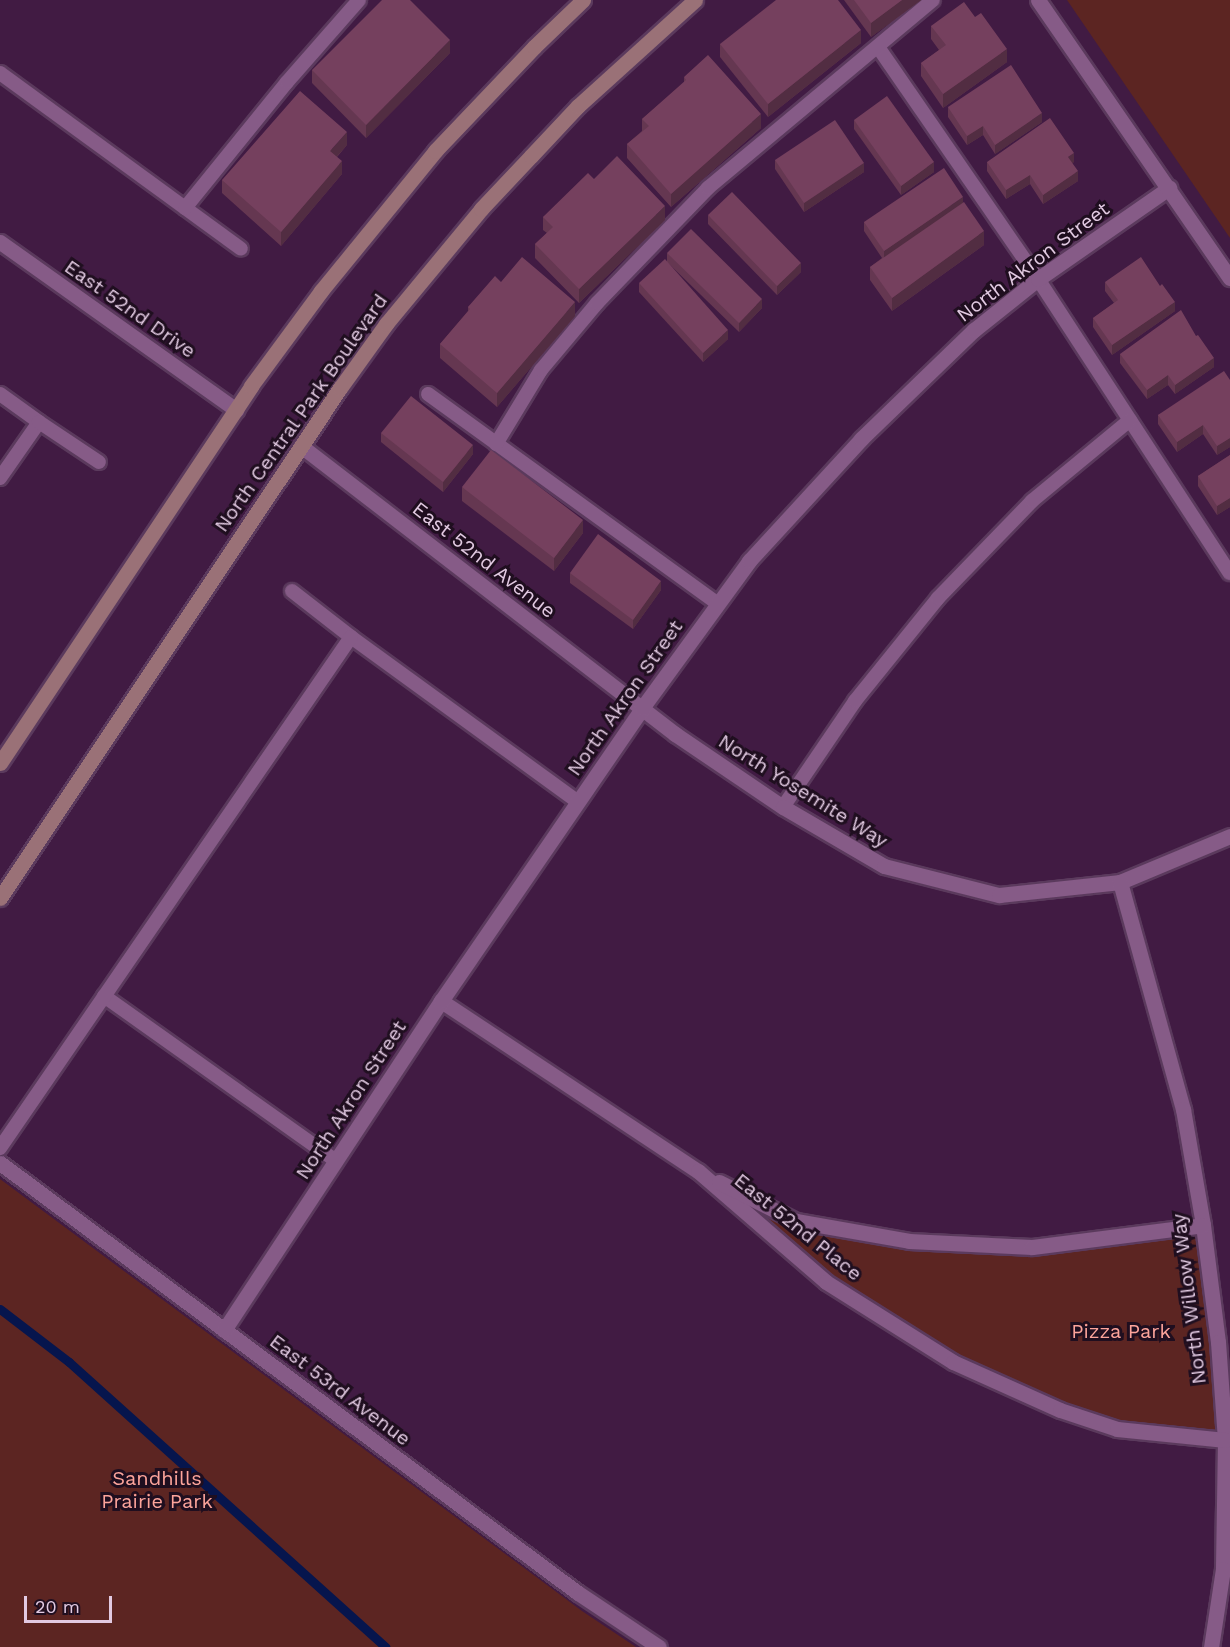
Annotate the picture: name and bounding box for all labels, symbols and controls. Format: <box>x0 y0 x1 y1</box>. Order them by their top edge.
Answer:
street label: North Akron Street <box>952 197 1114 327</box>
street label: East 52nd Drive <box>60 255 200 363</box>
street label: North Central Park Boulevard <box>209 289 393 537</box>
street label: East 52nd Avenue <box>407 496 561 624</box>
street label: North Akron Street <box>562 615 688 781</box>
street label: North Yosemite Way <box>713 729 893 853</box>
street label: North Akron Street <box>290 1016 412 1184</box>
street label: East 52nd Place <box>729 1168 867 1286</box>
street label: North Willow Way <box>1167 1212 1211 1386</box>
park label: Pizza Park <box>1071 1319 1171 1343</box>
street label: East 53rd Avenue <box>264 1329 416 1451</box>
park label: Sandhills Prairie Park <box>101 1467 213 1514</box>
scale bar <box>27 1584 116 1622</box>
text: 20 m <box>35 1596 80 1617</box>

